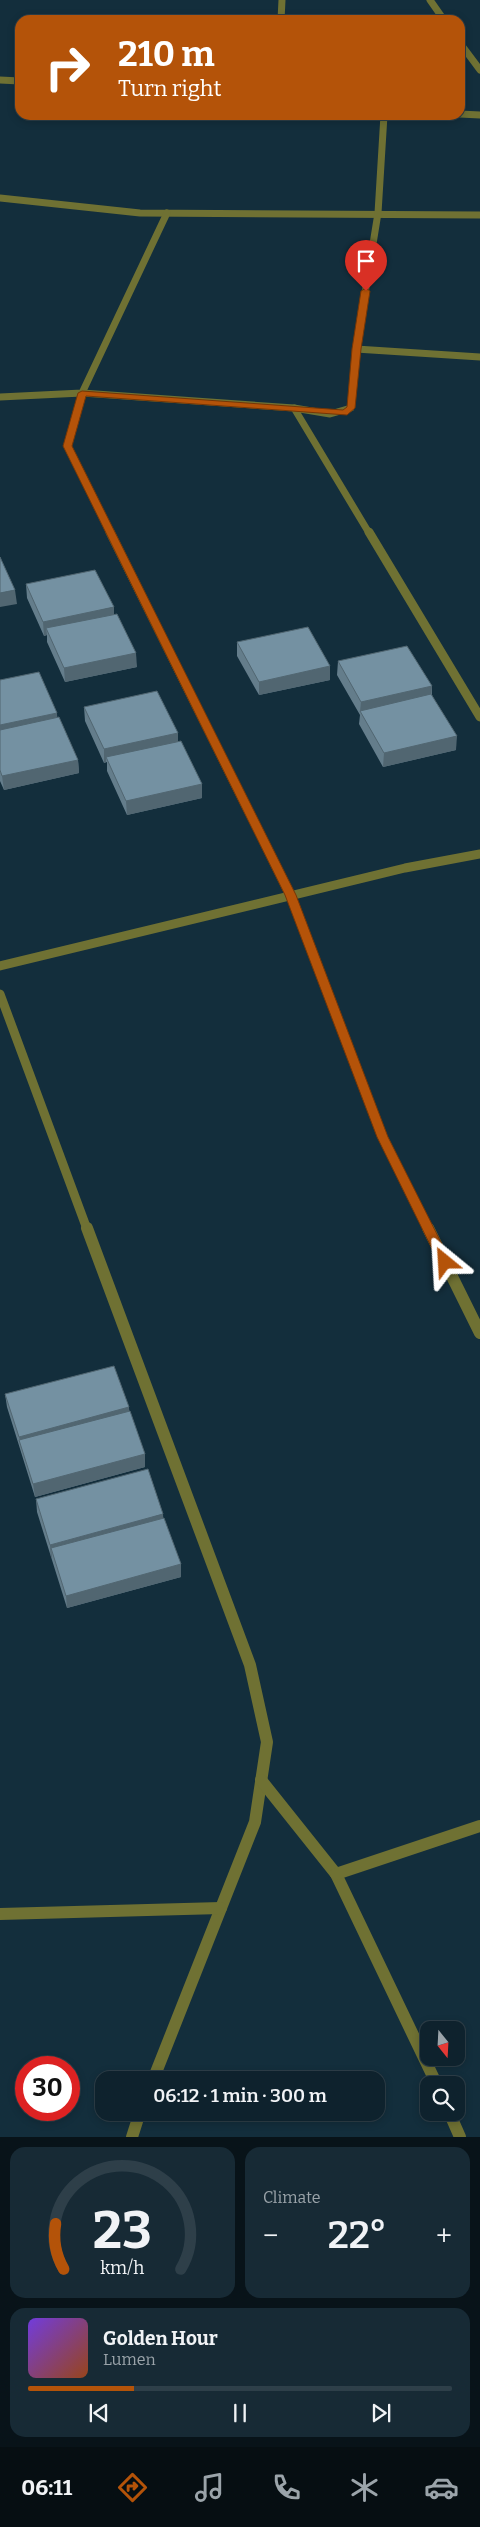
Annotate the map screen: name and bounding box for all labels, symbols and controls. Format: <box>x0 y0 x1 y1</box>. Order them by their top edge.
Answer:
text: 210 m <box>118 33 215 75</box>
icon: right <box>35 35 100 100</box>
text: Turn right <box>118 75 221 102</box>
pin <box>345 240 387 291</box>
icon: arrive <box>352 247 380 275</box>
position arrow <box>418 1235 470 1287</box>
north arrow <box>420 2021 465 2066</box>
map controls <box>420 2021 465 2121</box>
speed limit sign: 30 <box>15 2056 80 2121</box>
button: search <box>420 2076 465 2121</box>
text: 06:12 · 1 min · 300 m <box>153 2084 327 2107</box>
text: Climate <box>263 2188 321 2207</box>
text: 23 <box>93 2199 152 2262</box>
text: 22° <box>328 2212 387 2258</box>
text: − <box>263 2219 278 2252</box>
text: + <box>436 2219 452 2252</box>
text: km/h <box>100 2257 145 2279</box>
text: Golden Hour <box>103 2327 218 2350</box>
text: Lumen <box>103 2350 156 2369</box>
icon: previous <box>85 2399 113 2427</box>
icon: pause <box>226 2399 254 2427</box>
icon: next <box>367 2399 395 2427</box>
icon: directions <box>115 2470 150 2505</box>
icon: music <box>192 2470 227 2505</box>
icon: phone <box>269 2470 304 2505</box>
icon: climate <box>347 2470 382 2505</box>
icon: car <box>424 2470 459 2505</box>
text: 06:11 <box>21 2474 72 2501</box>

